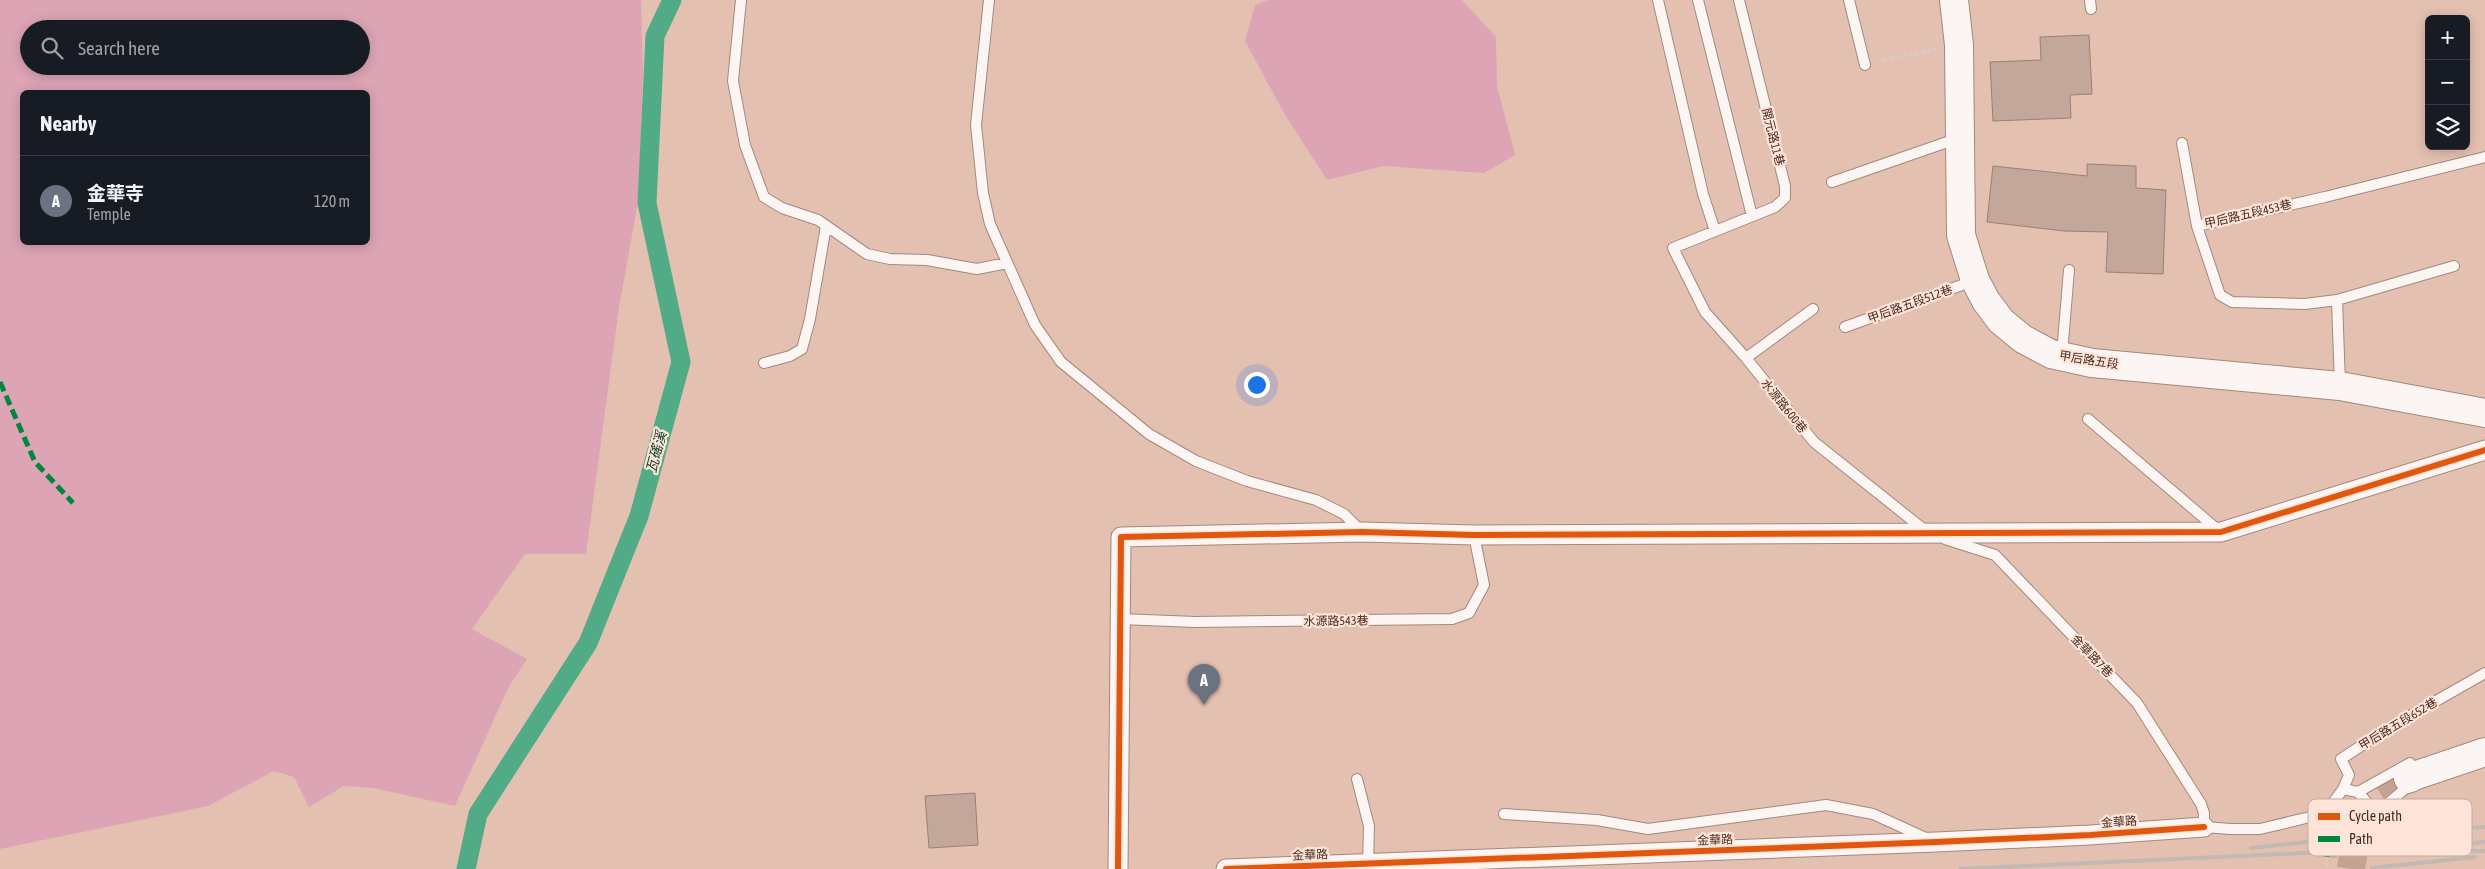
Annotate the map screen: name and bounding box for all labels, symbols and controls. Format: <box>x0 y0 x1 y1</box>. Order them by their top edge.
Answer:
map controls <box>2425 15 2470 150</box>
button: + <box>2425 15 2470 60</box>
search box <box>20 20 370 75</box>
icon: search <box>38 34 66 62</box>
text: Search here <box>78 37 160 59</box>
button: − <box>2425 60 2470 105</box>
button: layers <box>2425 105 2470 150</box>
street label: 開元路11巷 <box>1759 107 1787 167</box>
text: Nearby <box>40 111 96 135</box>
text: 金華寺 <box>87 182 144 204</box>
text: A <box>52 192 60 210</box>
text: 120 m <box>314 192 350 210</box>
street label: 甲后路五段453巷 <box>2203 197 2293 231</box>
text: Temple <box>87 205 131 223</box>
street label: 甲后路五段512巷 <box>1866 282 1954 326</box>
street label: 甲后路五段 <box>2058 348 2120 372</box>
your location <box>1244 372 1270 398</box>
street label: 水源路600巷 <box>1758 376 1810 436</box>
water label: 瓦磘溪 <box>643 428 670 474</box>
street label: 水源路543巷 <box>1303 613 1369 629</box>
street label: 金華路7巷 <box>2068 632 2116 680</box>
pin: A <box>1188 664 1220 705</box>
street label: 甲后路五段652巷 <box>2356 695 2440 753</box>
legend <box>2308 799 2472 856</box>
text: Cycle path <box>2349 808 2402 824</box>
street label: 金華路 <box>2101 814 2137 830</box>
text: Path <box>2349 831 2373 847</box>
street label: 金華路 <box>1697 832 1733 848</box>
street label: 金華路 <box>1292 847 1328 863</box>

